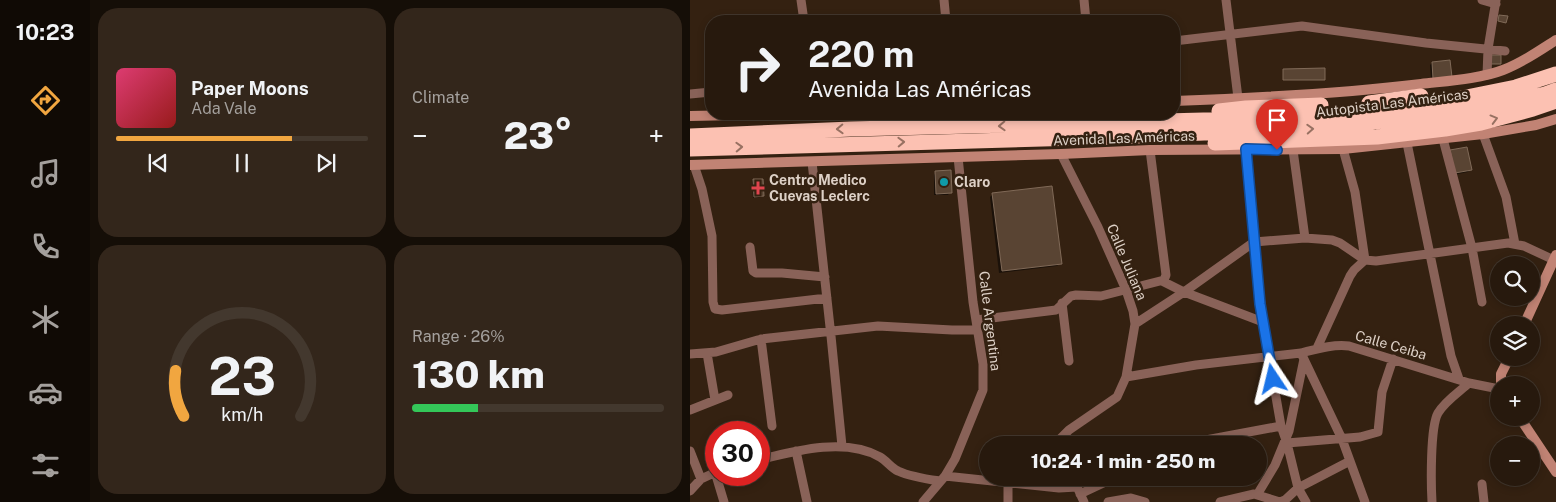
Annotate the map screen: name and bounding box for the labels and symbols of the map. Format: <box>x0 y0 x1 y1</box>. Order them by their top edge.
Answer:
street label: Autopista Las Américas <box>1315 86 1469 120</box>
pin <box>1256 99 1298 150</box>
one-way arrow <box>1489 115 1497 125</box>
one-way arrow <box>998 120 1006 131</box>
one-way arrow <box>1306 123 1314 134</box>
one-way arrow <box>835 124 843 135</box>
street label: Avenida Las Américas <box>1053 128 1195 148</box>
one-way arrow <box>897 137 905 148</box>
one-way arrow <box>735 142 743 152</box>
place label: Centro Medico Cuevas Leclerc <box>769 172 870 204</box>
place label: Claro <box>954 174 990 190</box>
marker: Claro <box>938 176 950 188</box>
marker: Centro Medico Cuevas Leclerc <box>751 181 765 195</box>
street label: Calle Juliana <box>1104 221 1150 303</box>
street label: Calle Argentina <box>976 270 1004 372</box>
street label: Calle Ceiba <box>1353 327 1429 363</box>
position arrow <box>1246 352 1298 404</box>
speed limit sign: 30 <box>705 421 770 486</box>

